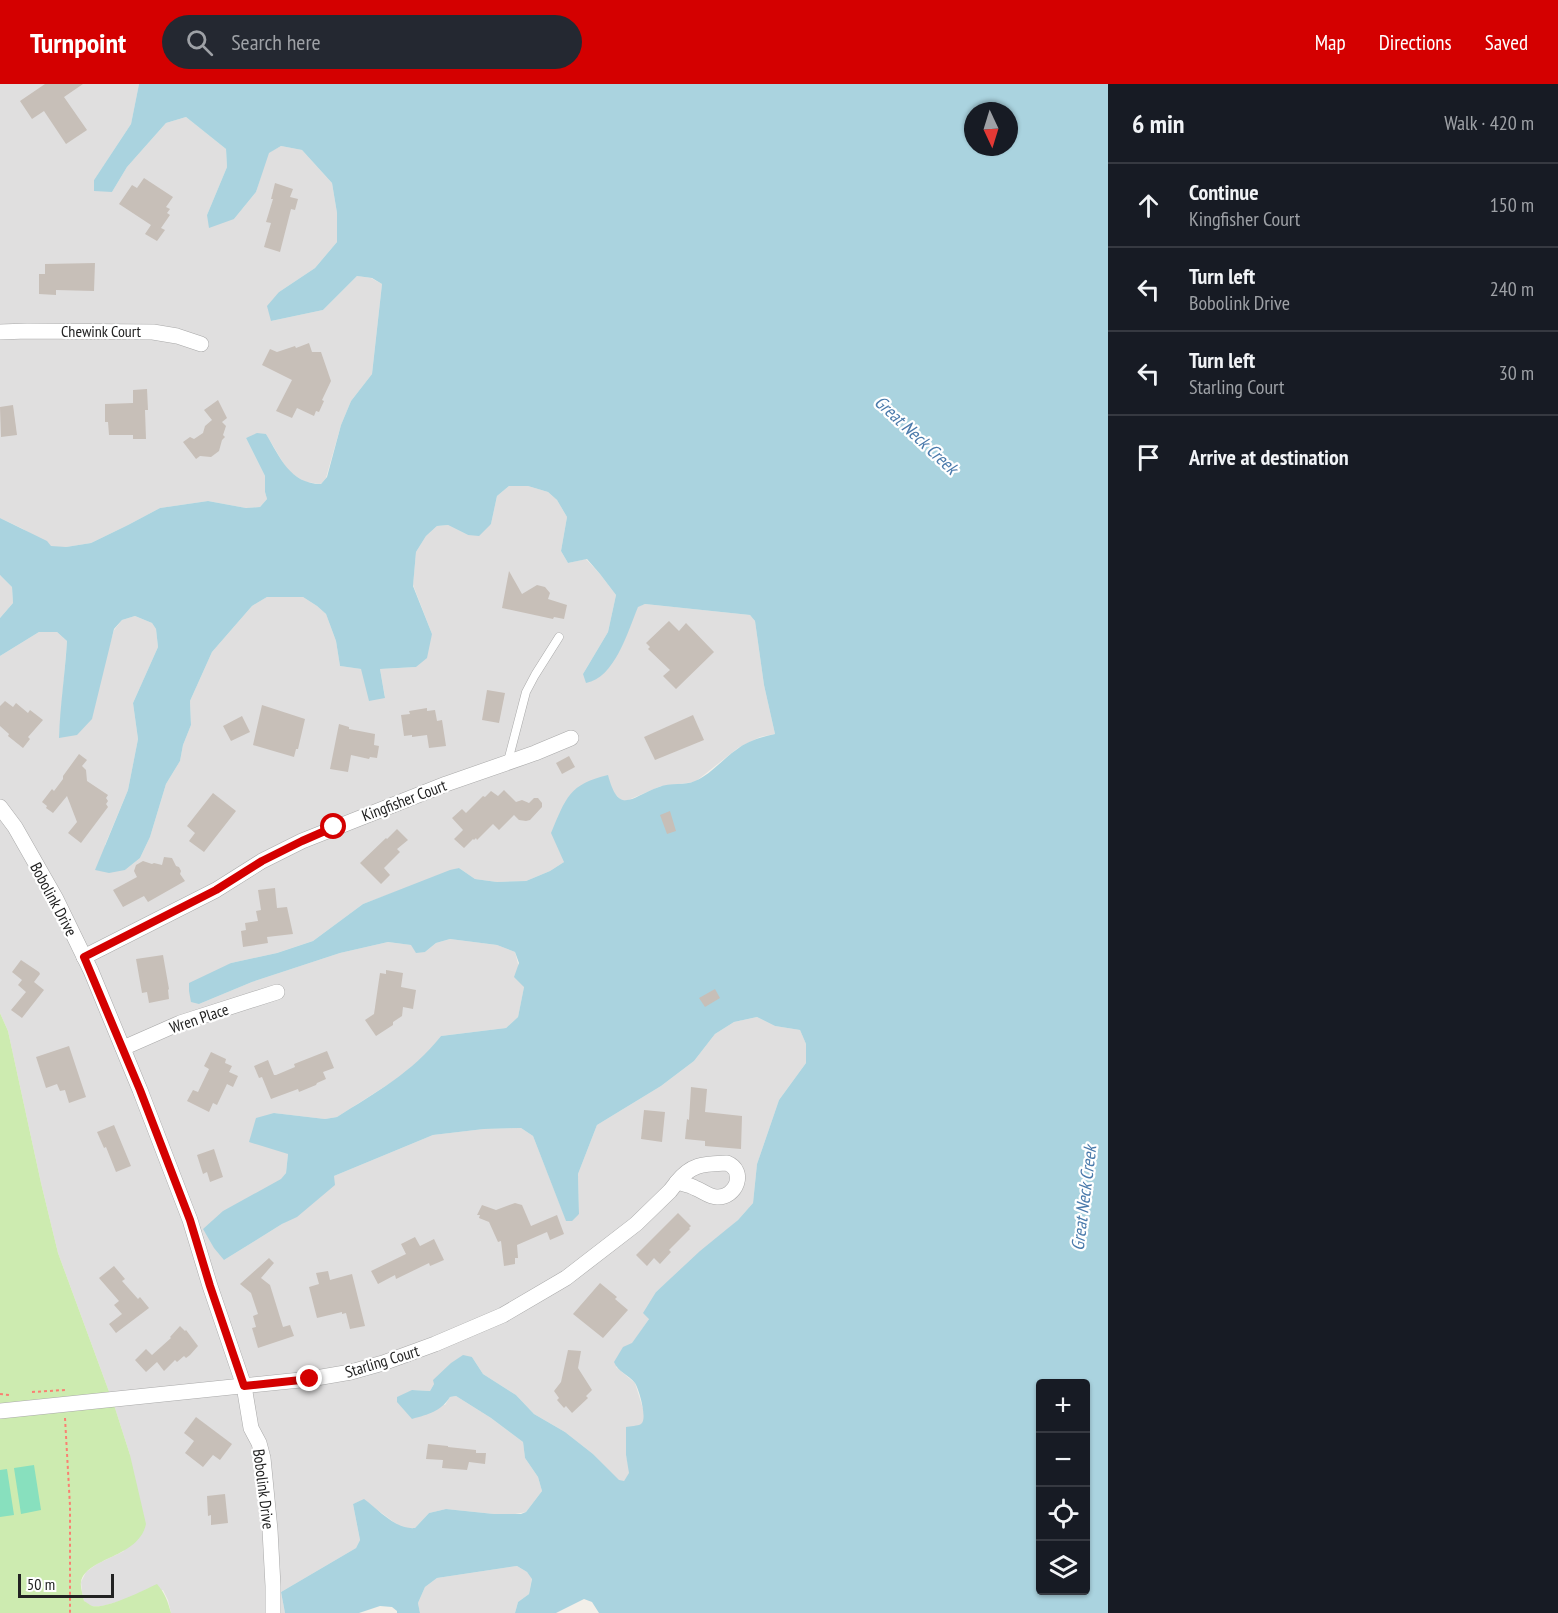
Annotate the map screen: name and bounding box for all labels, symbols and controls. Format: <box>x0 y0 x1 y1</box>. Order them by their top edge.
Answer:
search box <box>162 15 582 69</box>
text: Turnpoint <box>30 24 126 61</box>
icon: search <box>183 26 216 59</box>
text: Search here <box>231 28 321 56</box>
text: Map <box>1315 29 1346 56</box>
text: Directions <box>1379 29 1452 56</box>
text: Saved <box>1485 29 1528 56</box>
north arrow <box>964 102 1018 156</box>
text: 6 min <box>1132 107 1185 140</box>
text: Walk · 420 m <box>1444 110 1534 136</box>
text: Continue <box>1189 178 1259 206</box>
icon: ahead <box>1132 189 1165 222</box>
text: 150 m <box>1490 192 1534 218</box>
text: Kingfisher Court <box>1189 206 1300 232</box>
text: Turn left <box>1189 262 1255 290</box>
icon: left <box>1132 273 1165 306</box>
text: 240 m <box>1490 276 1534 302</box>
text: Bobolink Drive <box>1189 290 1290 316</box>
street label: Chewink Court <box>61 321 142 341</box>
text: Turn left <box>1189 346 1255 374</box>
icon: left <box>1132 357 1165 390</box>
text: 30 m <box>1499 360 1534 386</box>
text: Starling Court <box>1189 374 1285 400</box>
water label: Great Neck Creek <box>870 390 964 480</box>
icon: arrive <box>1132 441 1165 474</box>
text: Arrive at destination <box>1189 443 1349 471</box>
street label: Kingfisher Court <box>359 774 450 825</box>
route start <box>320 813 346 839</box>
street label: Bobolink Drive <box>26 859 82 939</box>
street label: Wren Place <box>167 999 231 1037</box>
water label: Great Neck Creek <box>1066 1142 1102 1252</box>
street label: Starling Court <box>343 1340 422 1382</box>
route end <box>296 1365 322 1391</box>
map controls <box>1036 1379 1090 1595</box>
button: + <box>1036 1379 1090 1433</box>
button: − <box>1036 1433 1090 1487</box>
street label: Bobolink Drive <box>249 1448 279 1530</box>
button: locate <box>1036 1487 1090 1541</box>
button: layers <box>1036 1541 1090 1595</box>
scale bar <box>18 1571 114 1598</box>
text: 50 m <box>27 1574 55 1594</box>

